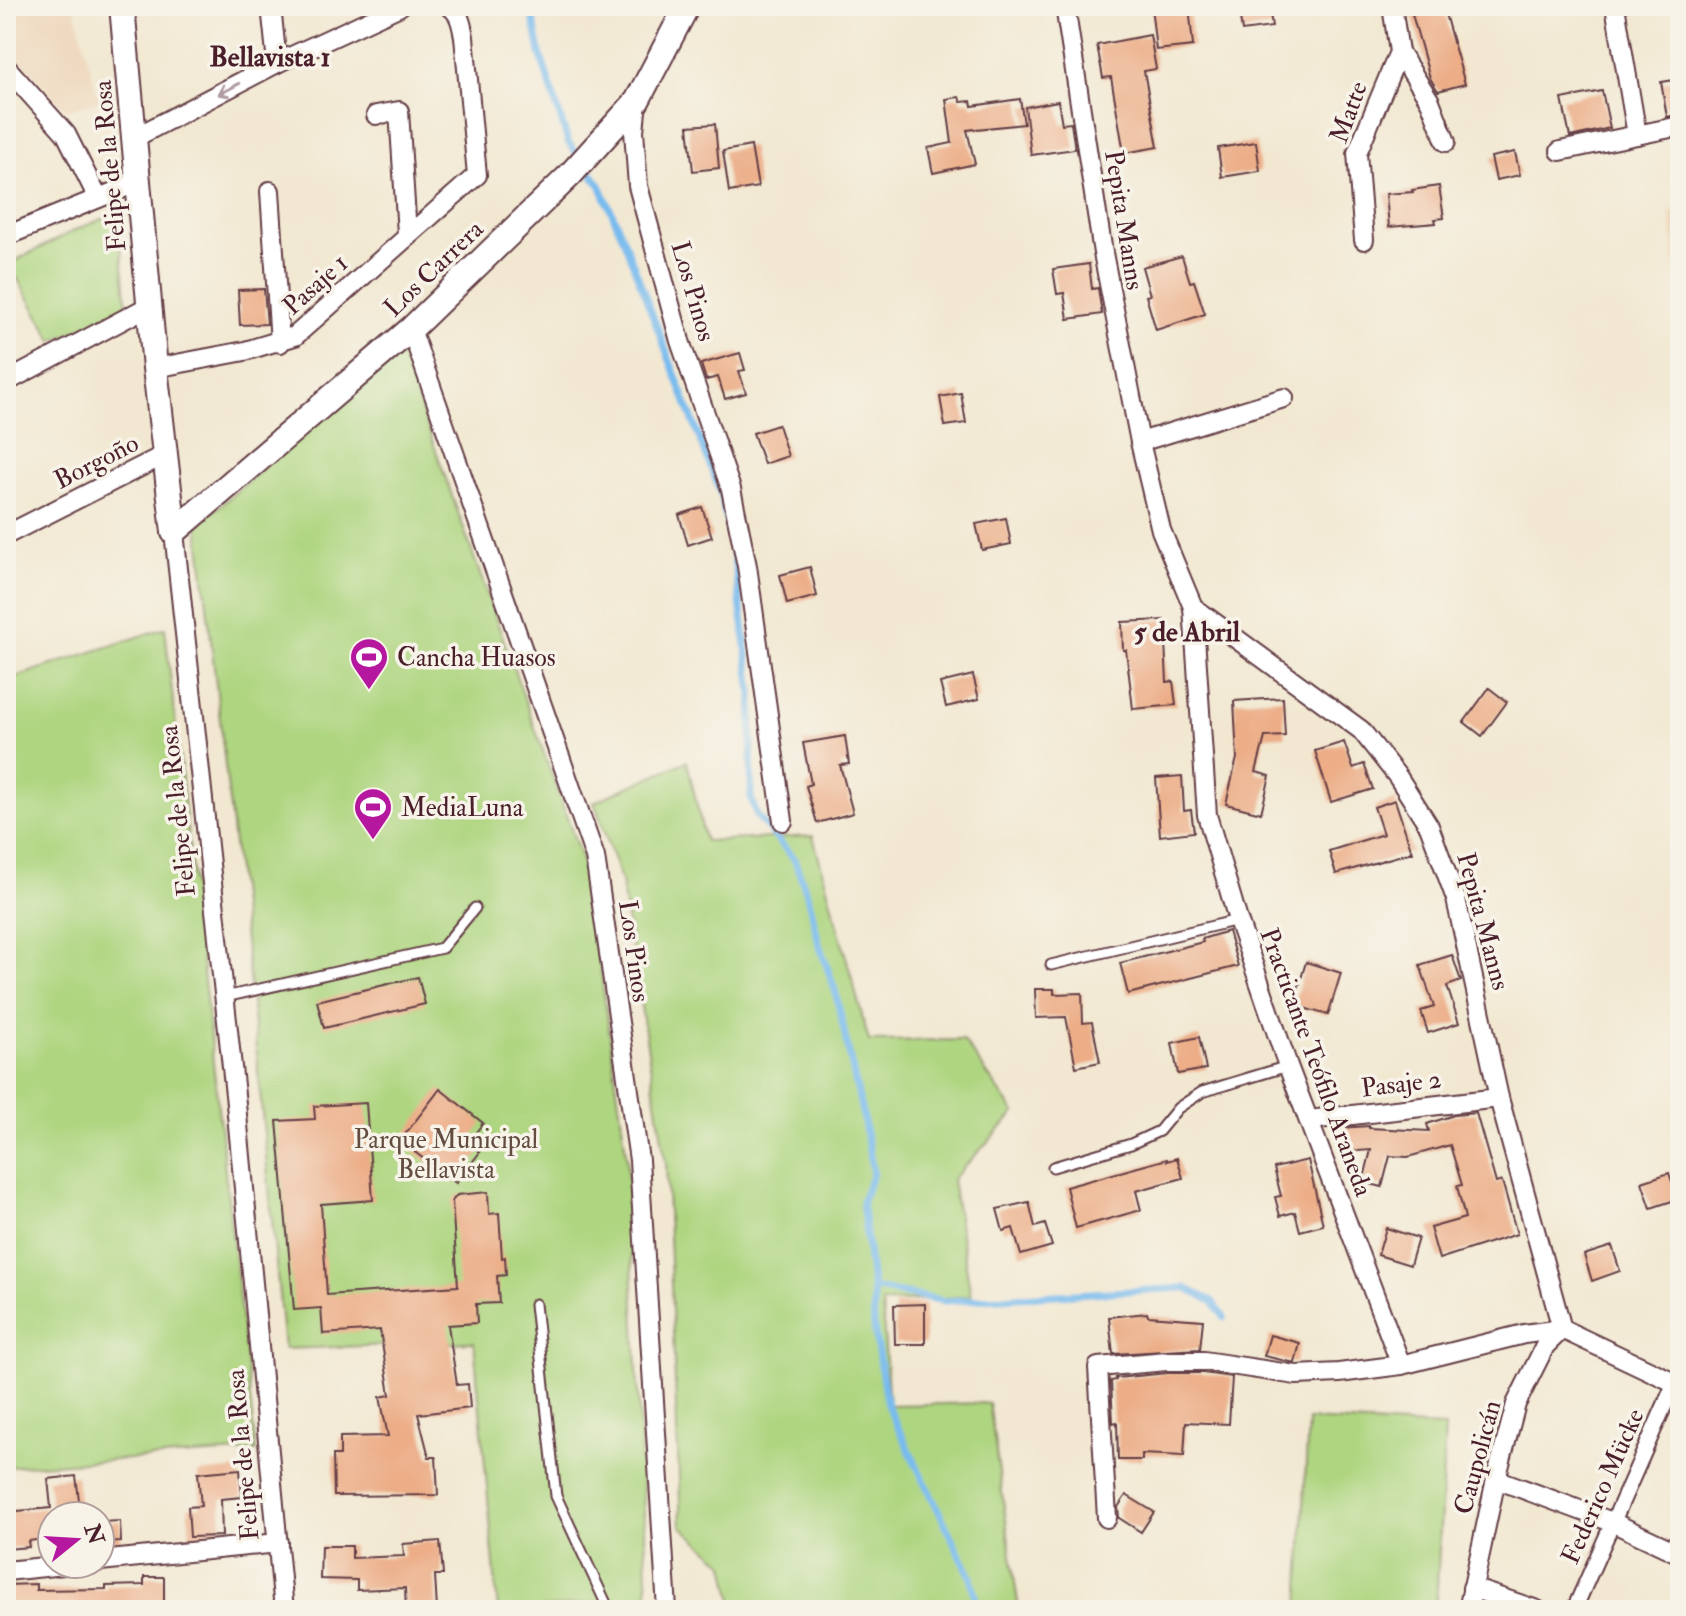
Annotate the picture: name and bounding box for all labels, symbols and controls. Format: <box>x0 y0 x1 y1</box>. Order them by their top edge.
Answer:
district label: Bellavista 1 <box>209 40 331 75</box>
street label: Matte <box>1323 77 1375 148</box>
street label: Felipe de la Rosa <box>87 78 134 253</box>
one-way arrow <box>217 81 241 97</box>
street label: Pepita Manns <box>1096 148 1151 293</box>
street label: Los Carrera <box>377 213 490 324</box>
street label: Los Pinos <box>664 238 723 345</box>
street label: Pasaje 1 <box>277 247 355 322</box>
street label: Borgoño <box>49 427 144 497</box>
district label: 5 de Abril <box>1134 615 1241 650</box>
sports icon: Cancha Huasos <box>348 636 390 691</box>
place label: Cancha Huasos <box>397 642 556 674</box>
street label: Felipe de la Rosa <box>153 723 204 898</box>
sports icon: MediaLuna <box>352 786 394 841</box>
place label: MediaLuna <box>401 792 524 824</box>
street label: Pepita Manns <box>1448 849 1517 994</box>
street label: Los Pinos <box>611 898 657 1004</box>
street label: Practicante Teófilo Araneda <box>1253 924 1380 1201</box>
street label: Pasaje 2 <box>1359 1063 1443 1105</box>
park label: Parque Municipal Bellavista <box>354 1124 539 1186</box>
street label: Felipe de la Rosa <box>220 1367 267 1542</box>
street label: Caupolicán <box>1447 1397 1509 1518</box>
street label: Federico Mücke <box>1554 1404 1651 1569</box>
north arrow <box>36 1500 116 1580</box>
text: N <box>77 1519 111 1548</box>

